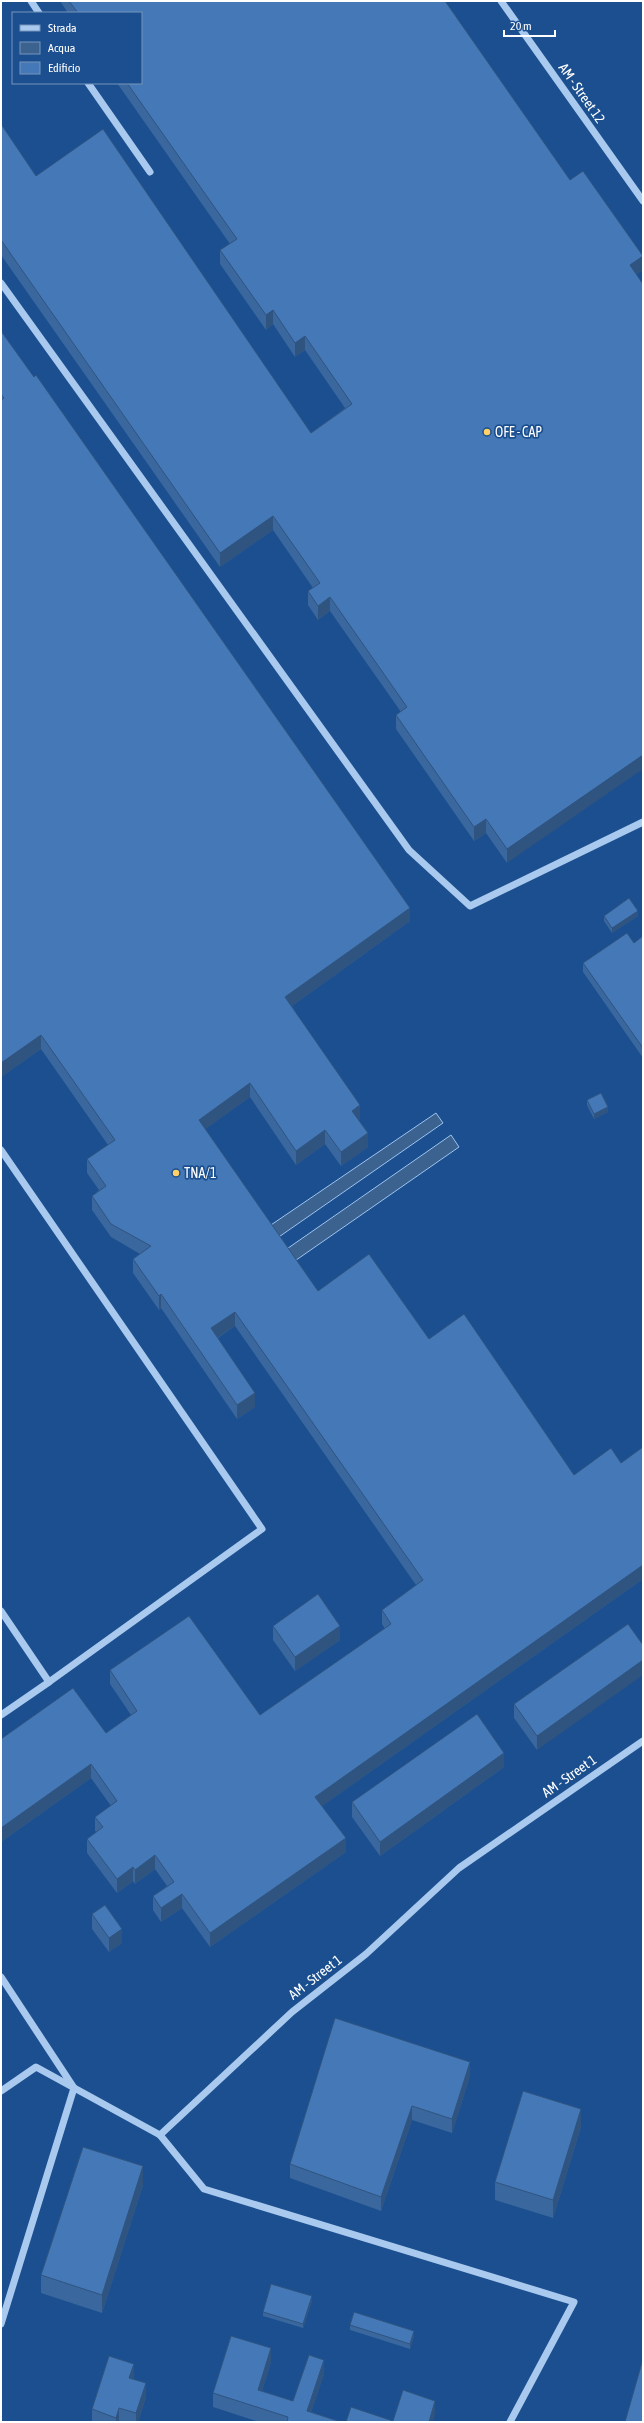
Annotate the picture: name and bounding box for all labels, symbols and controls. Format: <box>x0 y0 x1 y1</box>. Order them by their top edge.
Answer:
legend <box>12 12 142 84</box>
scale bar <box>504 12 555 38</box>
text: 20 m <box>510 19 532 33</box>
text: Strada <box>48 21 77 35</box>
text: Acqua <box>48 41 75 55</box>
street label: AM - Street 12 <box>556 60 608 126</box>
text: Edificio <box>48 61 81 75</box>
place label: OFE - CAP <box>495 424 542 440</box>
marker: OFE - CAP <box>482 427 492 437</box>
place label: TNA/1 <box>184 1165 217 1181</box>
marker: TNA/1 <box>171 1168 181 1178</box>
street label: AM - Street 1 <box>539 1751 599 1801</box>
street label: AM - Street 1 <box>285 1951 345 2003</box>

